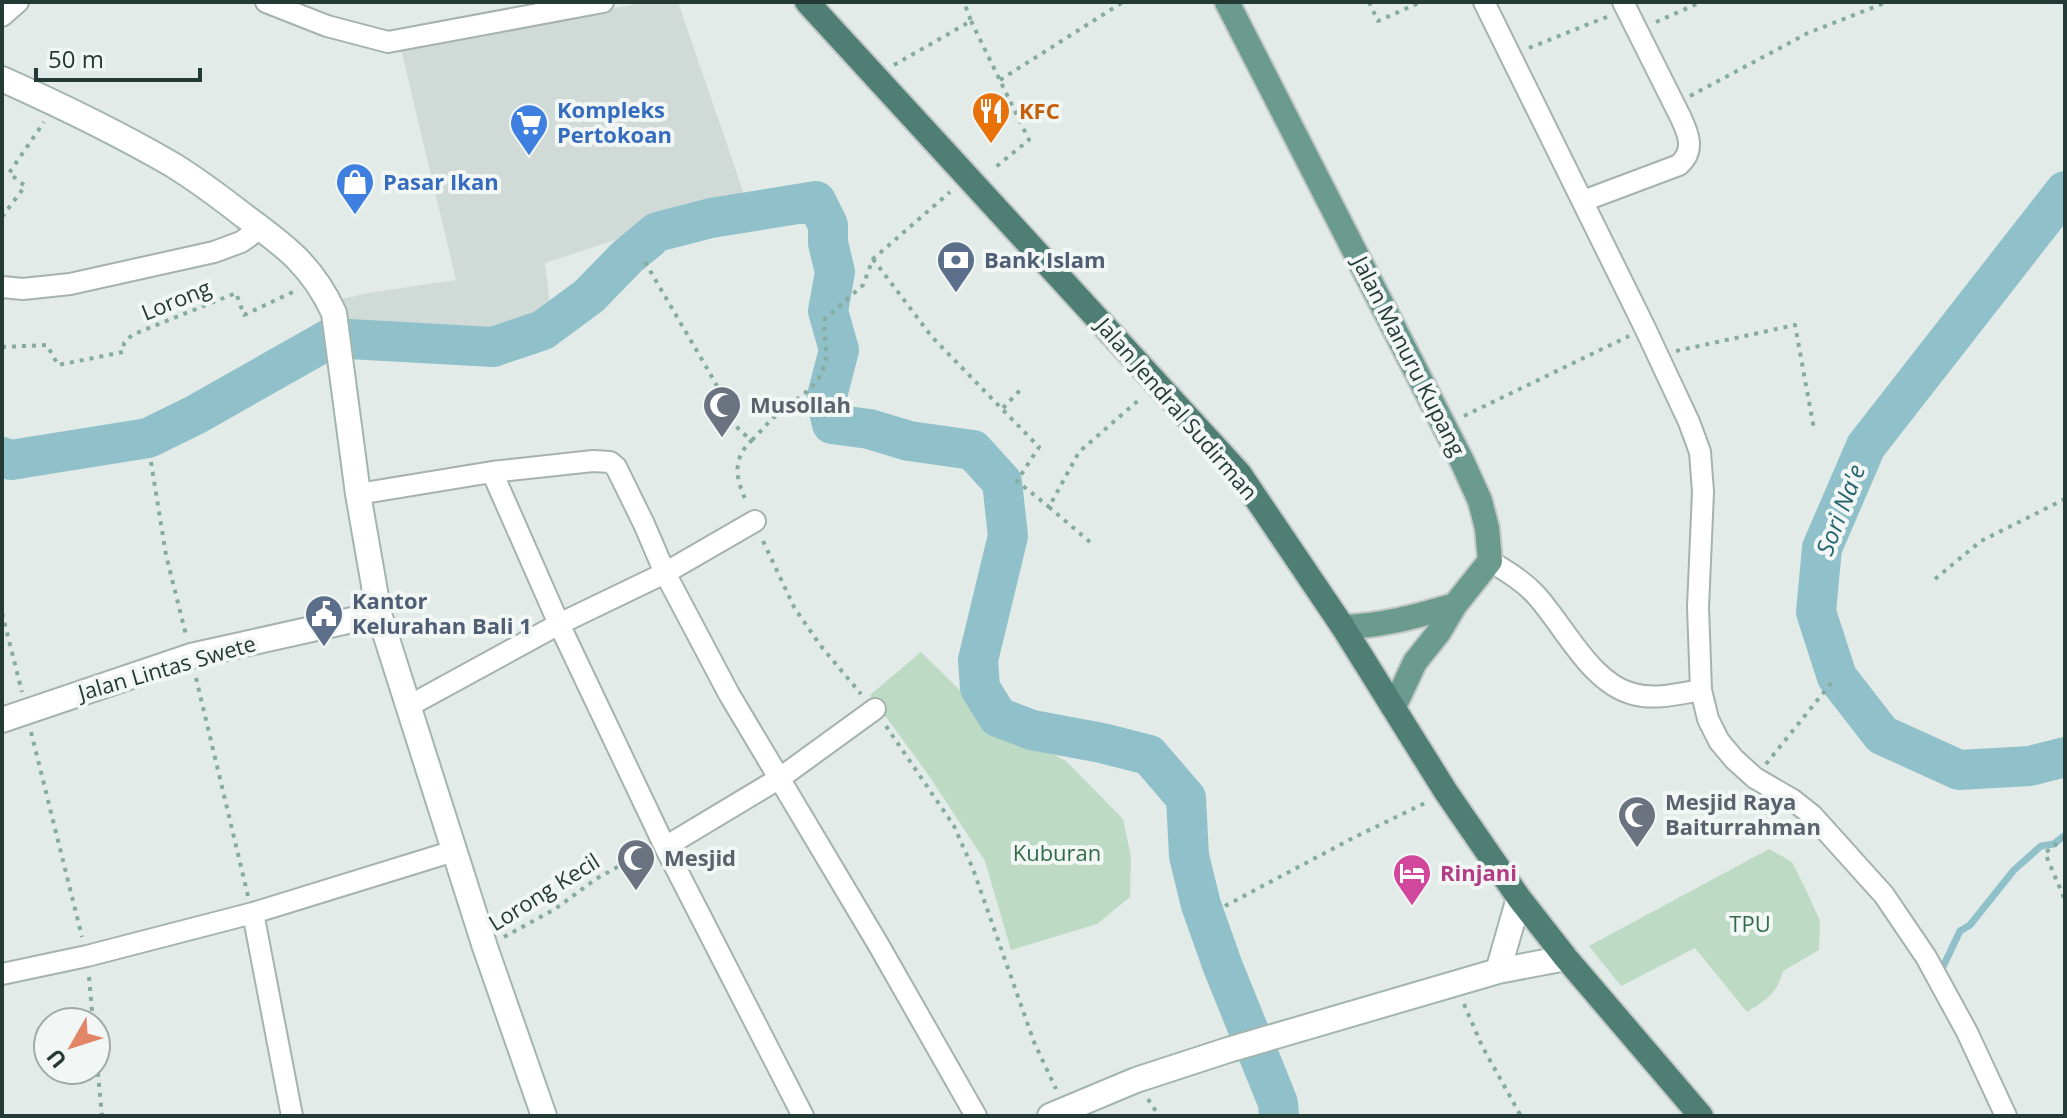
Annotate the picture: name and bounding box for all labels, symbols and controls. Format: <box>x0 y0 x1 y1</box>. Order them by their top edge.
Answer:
scale bar <box>36 32 200 82</box>
text: 50 m <box>48 42 104 75</box>
restaurant icon: KFC <box>970 90 1012 145</box>
place label: Kompleks Pertokoan <box>557 94 672 149</box>
place label: KFC <box>1019 95 1060 125</box>
supermarket icon: Kompleks Pertokoan <box>508 102 550 157</box>
shop icon: Pasar Ikan <box>334 161 376 216</box>
place label: Pasar Ikan <box>383 166 499 196</box>
bank icon: Bank Islam <box>935 239 977 294</box>
place label: Bank Islam <box>984 244 1106 274</box>
street label: Jalan Manuru Kupang <box>1346 249 1473 461</box>
street label: Lorong <box>136 272 215 327</box>
street label: Jalan Jendral Sudirman <box>1089 309 1265 506</box>
mosque icon: Musollah <box>701 384 743 439</box>
place label: Musollah <box>750 389 851 419</box>
water label: Sori Na'e <box>1807 459 1872 560</box>
place label: Kantor Kelurahan Bali 1 <box>352 585 532 640</box>
public building icon: Kantor Kelurahan Bali 1 <box>303 593 345 648</box>
street label: Jalan Lintas Swete <box>72 627 259 707</box>
place label: Mesjid Raya Baiturrahman <box>1665 786 1821 841</box>
mosque icon: Mesjid Raya Baiturrahman <box>1616 794 1658 849</box>
mosque icon: Mesjid <box>615 837 657 892</box>
park label: Kuburan <box>1013 837 1101 867</box>
place label: Mesjid <box>664 842 736 872</box>
street label: Lorong Kecil <box>482 845 605 937</box>
hotel icon: Rinjani <box>1391 852 1433 907</box>
place label: Rinjani <box>1440 857 1517 887</box>
park label: TPU <box>1729 908 1771 938</box>
north arrow <box>32 1006 112 1086</box>
text: U <box>39 1043 73 1075</box>

